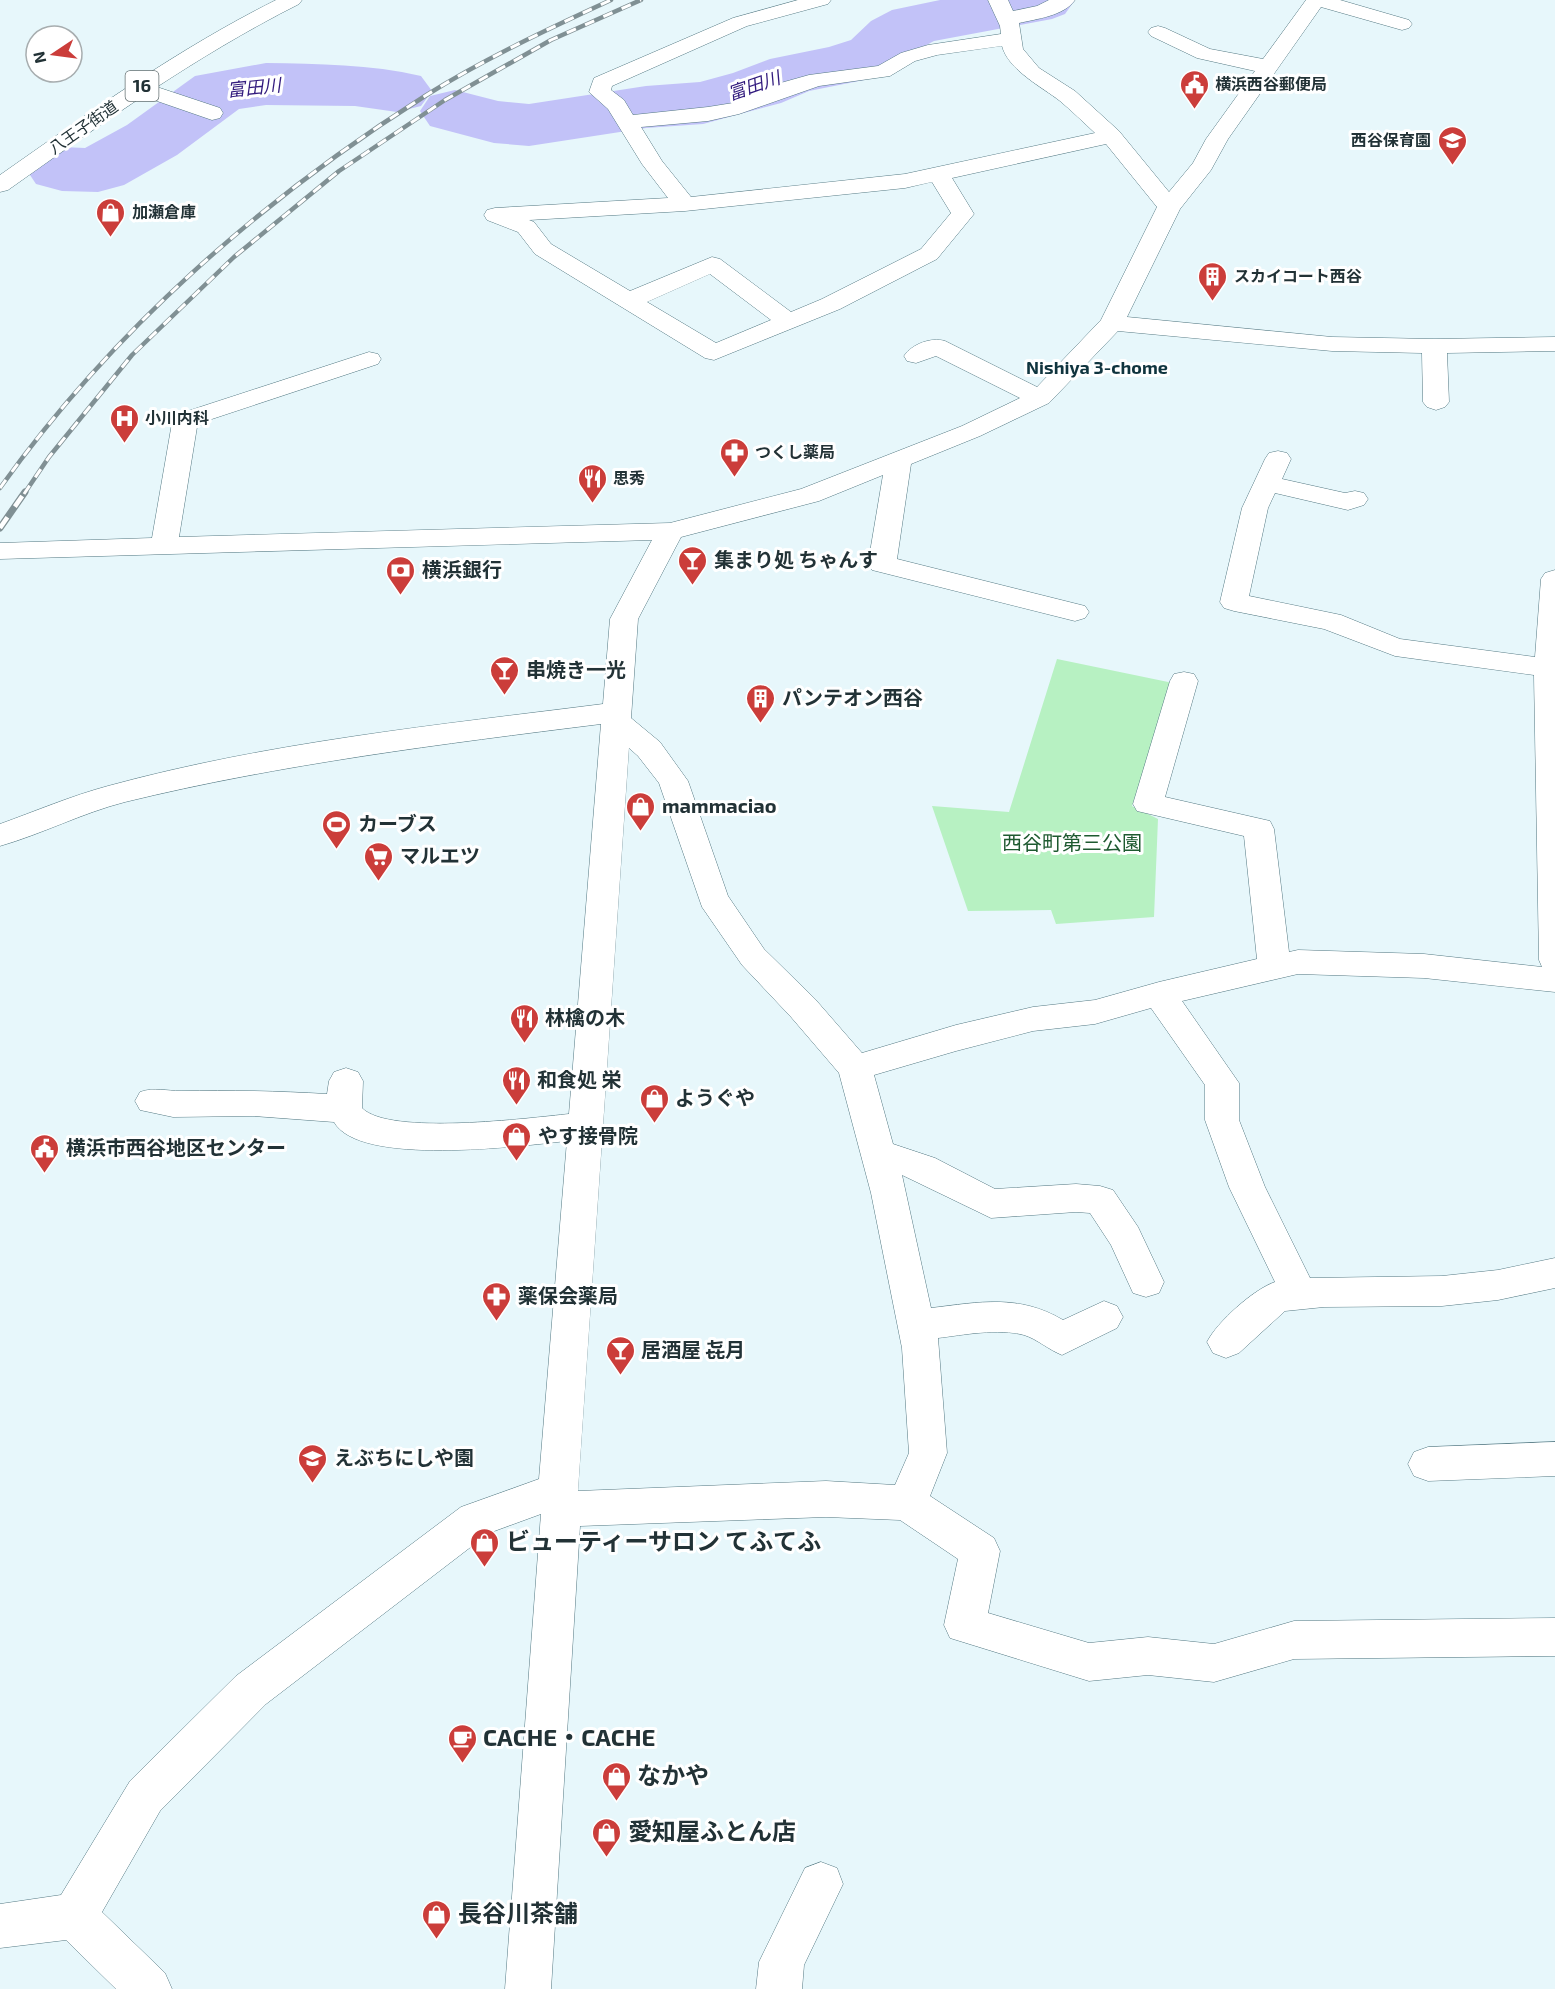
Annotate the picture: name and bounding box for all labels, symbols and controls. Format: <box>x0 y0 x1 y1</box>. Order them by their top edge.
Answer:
north arrow <box>24 24 84 84</box>
text: N <box>28 50 49 65</box>
water label: 富田川 <box>725 65 785 104</box>
public building icon: 横浜西谷郵便局 <box>1178 68 1210 110</box>
road number: 16 <box>126 71 158 101</box>
water label: 富田川 <box>226 73 284 101</box>
place label: 横浜西谷郵便局 <box>1215 74 1327 93</box>
street label: 八王子街道 <box>44 96 121 157</box>
school or university icon: 西谷保育園 <box>1436 124 1468 166</box>
place label: 西谷保育園 <box>1351 130 1431 149</box>
shop icon: 加瀬倉庫 <box>95 196 127 238</box>
place label: 加瀬倉庫 <box>132 202 196 221</box>
building icon: スカイコート西谷 <box>1197 260 1229 302</box>
place label: スカイコート西谷 <box>1234 266 1362 285</box>
district label: Nishiya 3-chome <box>1026 356 1168 378</box>
hospital icon: 小川内科 <box>108 402 140 444</box>
place label: 小川内科 <box>145 408 209 427</box>
pharmacy icon: つくし薬局 <box>718 436 750 478</box>
place label: つくし薬局 <box>755 442 835 461</box>
restaurant icon: 思秀 <box>576 462 608 504</box>
place label: 思秀 <box>613 468 645 487</box>
bar icon: 集まり処 ちゃんす <box>677 544 709 586</box>
place label: 集まり処 ちゃんす <box>714 547 878 571</box>
bank icon: 横浜銀行 <box>385 554 417 596</box>
place label: 横浜銀行 <box>422 557 502 581</box>
bar icon: 串焼き一光 <box>489 654 521 696</box>
place label: 串焼き一光 <box>526 657 626 681</box>
building icon: パンテオン西谷 <box>745 682 777 724</box>
place label: パンテオン西谷 <box>782 685 923 709</box>
shop icon: mammaciao <box>625 790 657 832</box>
place label: mammaciao <box>662 793 777 817</box>
sports icon: カーブス <box>321 808 353 850</box>
place label: カーブス <box>358 811 437 835</box>
park label: 西谷町第三公園 <box>1002 830 1142 854</box>
supermarket icon: マルエツ <box>363 840 395 882</box>
place label: マルエツ <box>400 843 480 867</box>
restaurant icon: 林檎の木 <box>508 1002 540 1044</box>
place label: 林檎の木 <box>545 1005 625 1029</box>
restaurant icon: 和食処 栄 <box>500 1064 532 1106</box>
place label: 和食処 栄 <box>537 1067 621 1091</box>
shop icon: ようぐや <box>638 1082 670 1124</box>
place label: ようぐや <box>675 1085 755 1109</box>
shop icon: やす接骨院 <box>501 1120 533 1162</box>
place label: やす接骨院 <box>538 1123 638 1147</box>
public building icon: 横浜市西谷地区センター <box>29 1132 61 1174</box>
place label: 横浜市西谷地区センター <box>66 1135 286 1159</box>
pharmacy icon: 薬保会薬局 <box>481 1280 513 1322</box>
place label: 薬保会薬局 <box>518 1283 618 1307</box>
bar icon: 居酒屋 㐂月 <box>604 1334 636 1376</box>
place label: 居酒屋 㐂月 <box>641 1337 745 1361</box>
school or university icon: えぶちにしや園 <box>297 1442 329 1484</box>
place label: えぶちにしや園 <box>334 1445 474 1469</box>
shop icon: ビューティーサロン てふてふ <box>469 1526 501 1568</box>
place label: ビューティーサロン てふてふ <box>506 1526 821 1555</box>
cafe icon: CACHE・CACHE <box>446 1722 478 1764</box>
place label: CACHE・CACHE <box>483 1722 655 1751</box>
shop icon: なかや <box>600 1760 632 1802</box>
place label: なかや <box>637 1760 709 1789</box>
shop icon: 愛知屋ふとん店 <box>591 1816 623 1858</box>
place label: 愛知屋ふとん店 <box>628 1816 796 1845</box>
shop icon: 長谷川茶舗 <box>421 1898 453 1940</box>
place label: 長谷川茶舗 <box>458 1898 578 1927</box>

